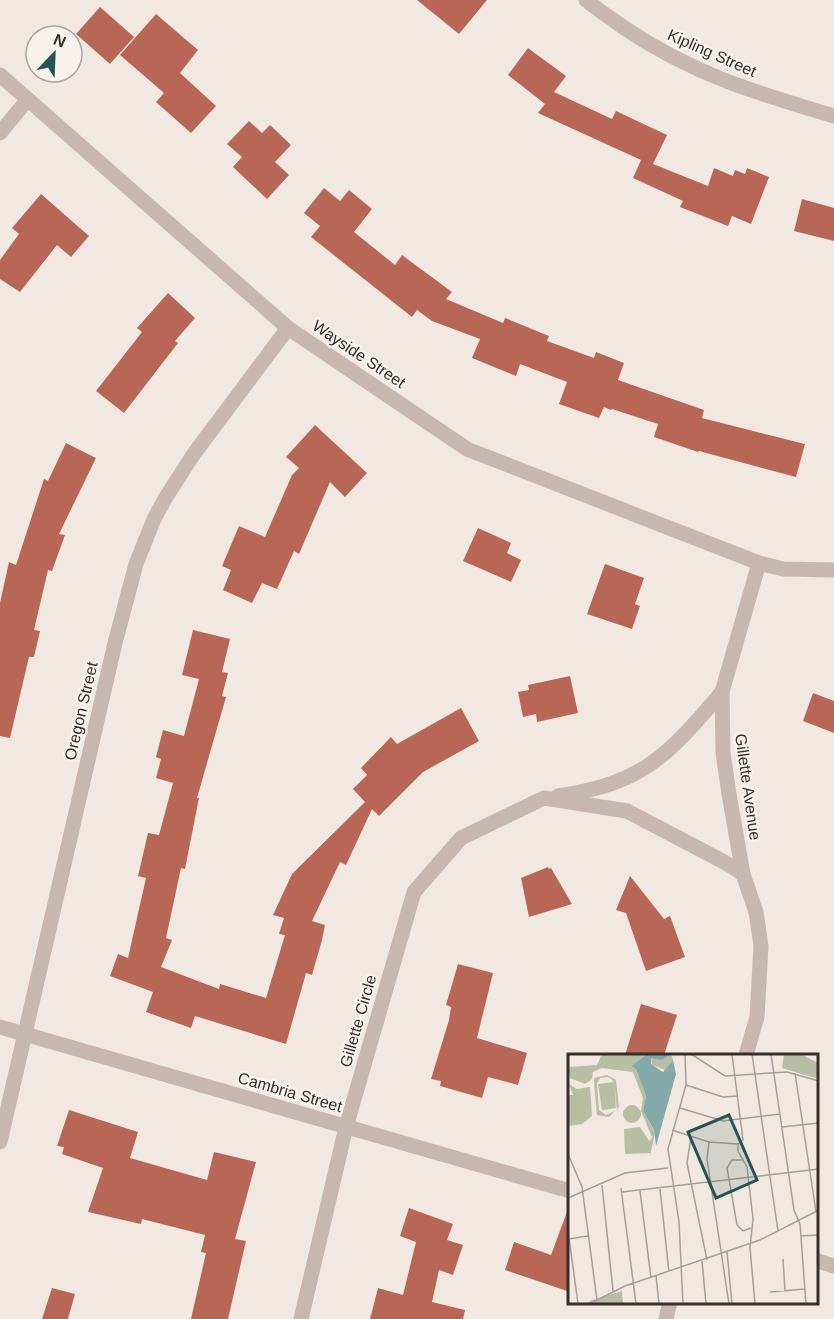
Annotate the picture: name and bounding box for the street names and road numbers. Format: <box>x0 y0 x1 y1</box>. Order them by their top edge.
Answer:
street label: Kipling Street <box>665 26 759 80</box>
street label: Wayside Street <box>310 317 409 392</box>
street label: Oregon Street <box>61 660 101 762</box>
street label: Gillette Avenue <box>732 733 764 841</box>
street label: Gillette Circle <box>337 973 379 1069</box>
street label: Cambria Street <box>236 1069 345 1115</box>

